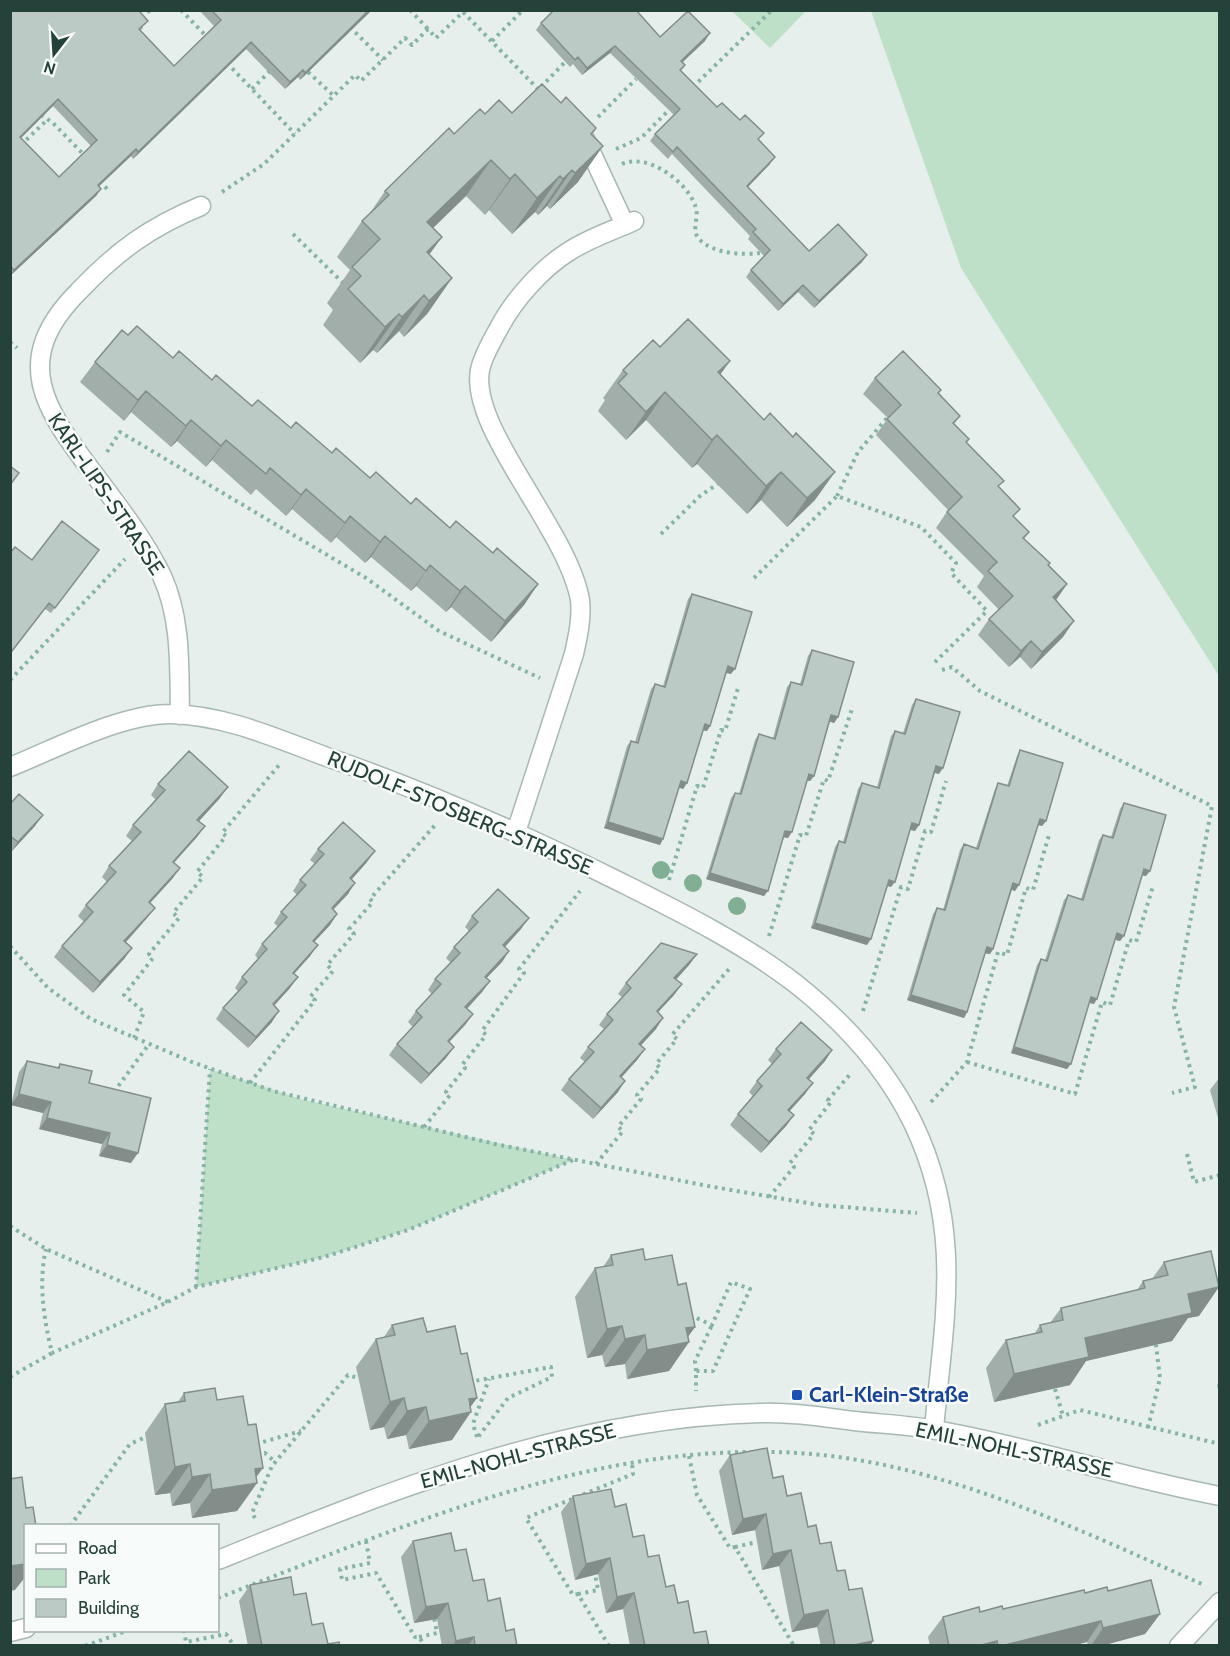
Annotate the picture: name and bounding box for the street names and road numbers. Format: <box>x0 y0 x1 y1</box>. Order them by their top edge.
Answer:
street label: KARL-LIPS-STRASSE <box>43 408 170 579</box>
street label: RUDOLF-STOSBERG-STRASSE <box>324 745 597 880</box>
street label: EMIL-NOHL-STRASSE <box>913 1416 1115 1483</box>
street label: EMIL-NOHL-STRASSE <box>418 1417 618 1494</box>

